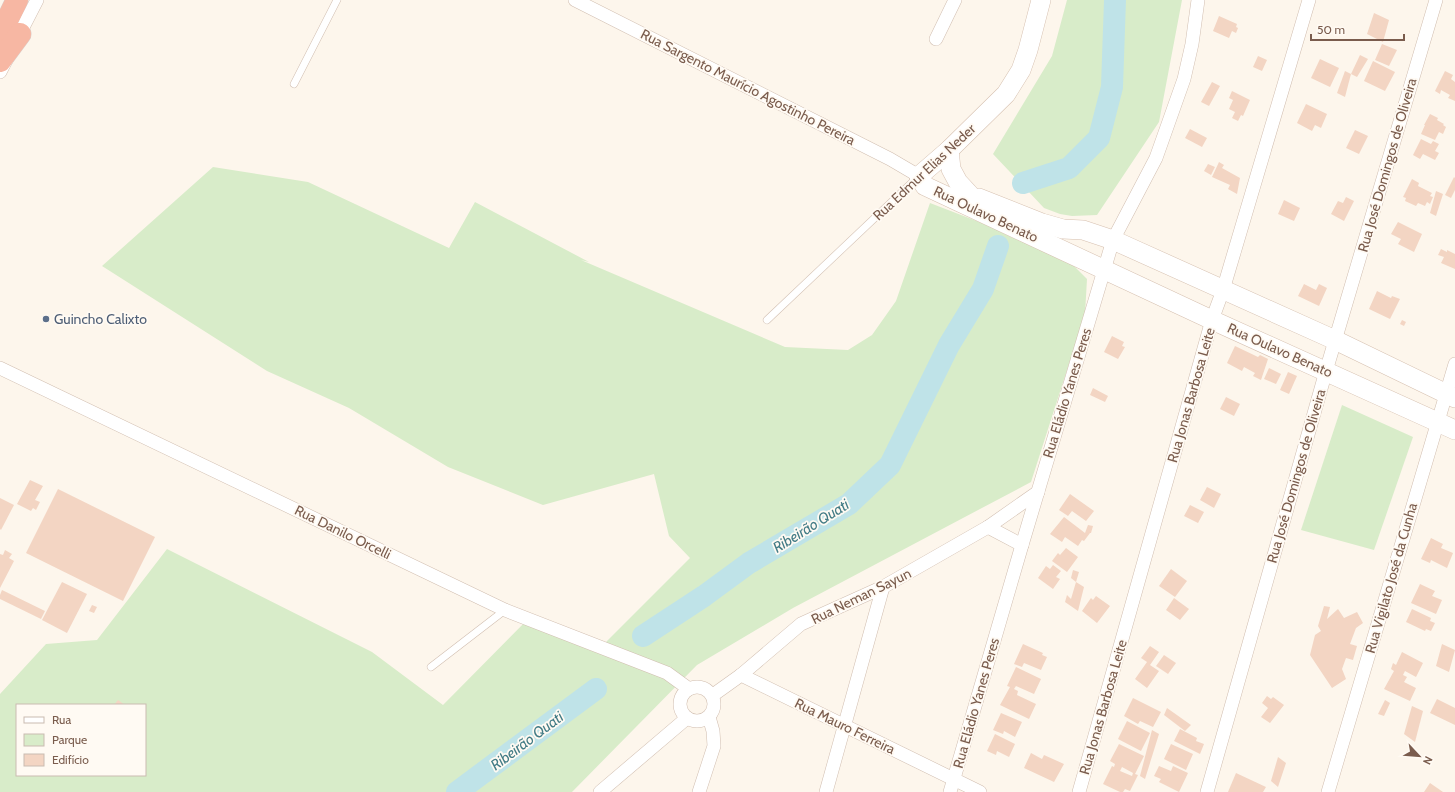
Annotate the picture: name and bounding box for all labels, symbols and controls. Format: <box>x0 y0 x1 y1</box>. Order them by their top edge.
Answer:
scale bar <box>1311 16 1404 42</box>
text: 50 m <box>1317 22 1345 37</box>
street label: Rua Sargento Maurício Agostinho Pereira <box>638 25 859 149</box>
street label: Rua José Domingos de Oliveira <box>1354 76 1421 254</box>
street label: Rua Edmur Elias Neder <box>869 119 980 224</box>
street label: Rua Oulavo Benato <box>931 182 1041 246</box>
place label: Guincho Calixto <box>54 310 147 328</box>
marker: Guincho Calixto <box>41 314 51 324</box>
street label: Rua Oulavo Benato <box>1225 319 1336 381</box>
street label: Rua Jonas Barbosa Leite <box>1163 325 1219 465</box>
street label: Rua Eládio Yanes Peres <box>1039 326 1095 460</box>
street label: Rua José Domingos de Oliveira <box>1263 387 1330 565</box>
water label: Ribeirão Quati <box>770 495 853 557</box>
street label: Rua Vigilato José da Cunha <box>1361 500 1421 655</box>
street label: Rua Danilo Orcelli <box>292 501 394 563</box>
street label: Rua Neman Sayun <box>808 564 914 628</box>
street label: Rua Eládio Yanes Peres <box>949 636 1003 770</box>
street label: Rua Jonas Barbosa Leite <box>1075 637 1131 777</box>
street label: Rua Mauro Ferreira <box>792 694 898 758</box>
legend <box>16 704 146 776</box>
water label: Ribeirão Quati <box>487 707 568 774</box>
text: Rua <box>52 712 71 727</box>
text: Parque <box>52 732 87 747</box>
north arrow <box>1399 736 1439 776</box>
text: Edifício <box>52 752 89 767</box>
text: N <box>1420 754 1436 767</box>

